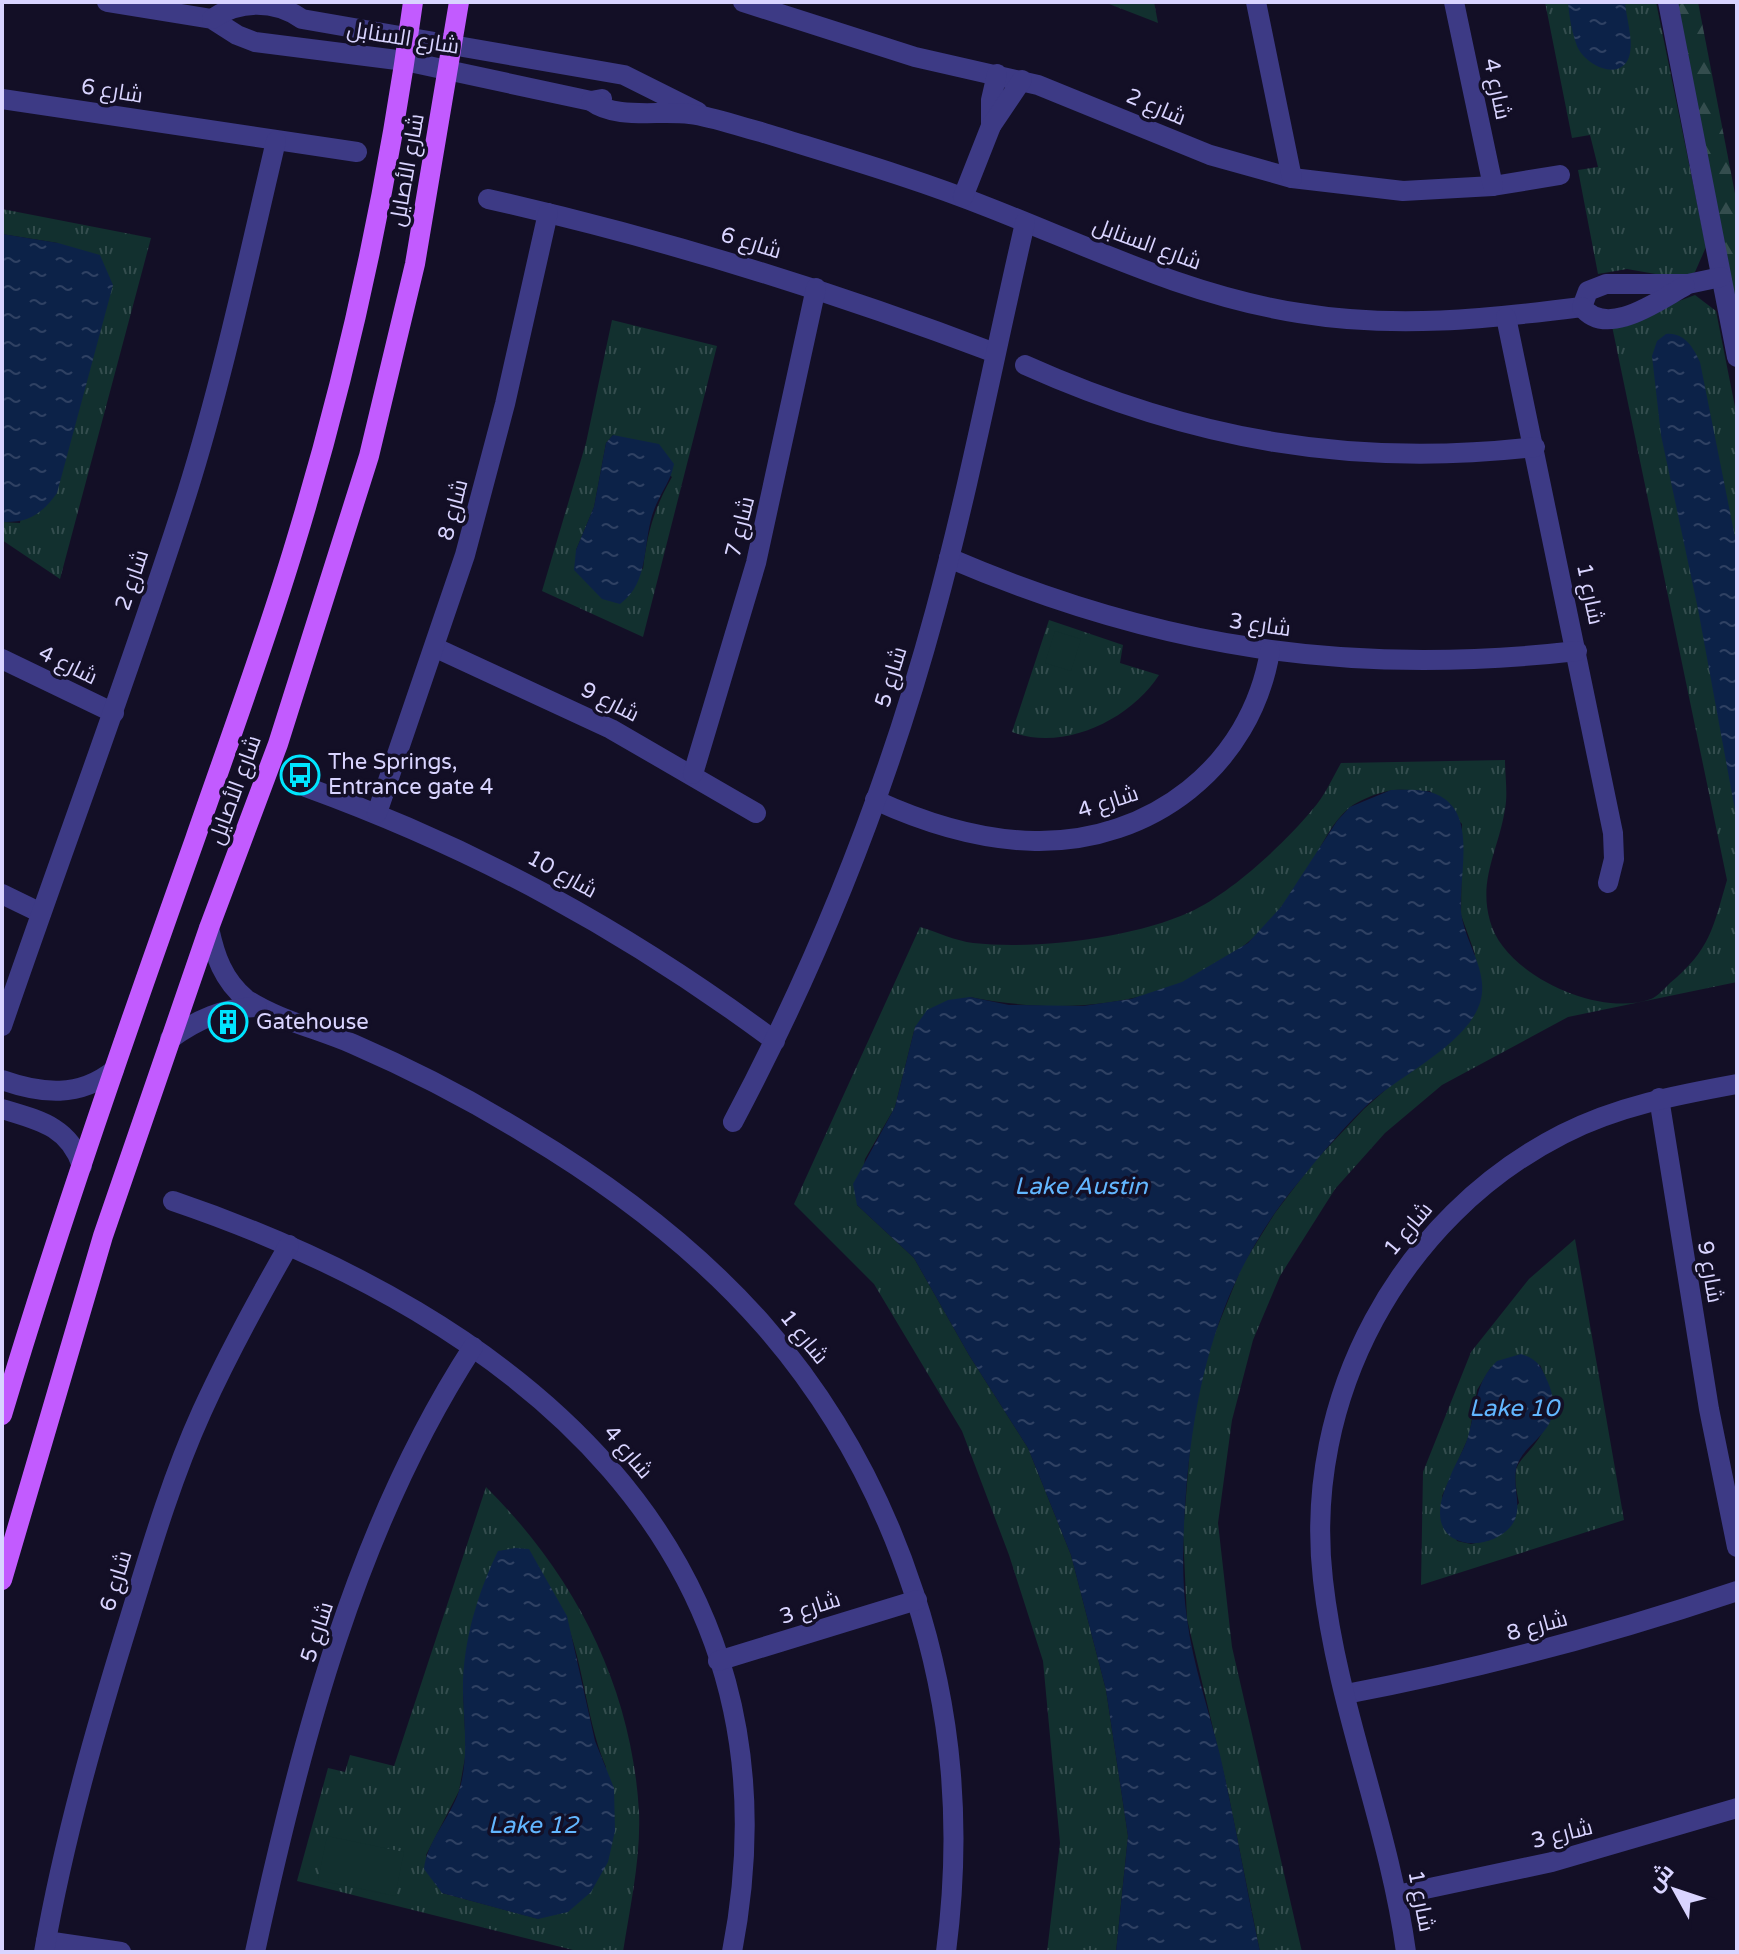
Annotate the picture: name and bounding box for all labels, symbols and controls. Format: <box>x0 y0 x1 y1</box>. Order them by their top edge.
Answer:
street label: شارع السنابل <box>345 16 461 61</box>
street label: شارع 4 <box>1477 56 1516 122</box>
street label: شارع 6 <box>79 73 145 110</box>
street label: شارع 2 <box>1122 83 1190 132</box>
street label: شارع الأصايل <box>384 112 431 229</box>
street label: شارع السنابل <box>1089 212 1205 277</box>
street label: شارع 6 <box>717 221 785 265</box>
street label: شارع 8 <box>432 477 475 544</box>
street label: شارع 7 <box>720 494 761 561</box>
street label: شارع 2 <box>110 546 155 614</box>
street label: شارع 1 <box>1570 561 1609 627</box>
street label: شارع 3 <box>1227 608 1293 643</box>
street label: شارع 4 <box>34 640 102 691</box>
street label: شارع 5 <box>869 643 913 711</box>
street label: شارع 9 <box>576 676 644 729</box>
street label: شارع الأصايل <box>203 732 268 848</box>
place label: The Springs, Entrance gate 4 <box>328 749 494 800</box>
bus stop icon: The Springs, Entrance gate 4 <box>279 754 321 796</box>
street label: شارع 4 <box>1074 780 1142 825</box>
street label: شارع 10 <box>522 844 602 905</box>
building icon: Gatehouse <box>207 1001 249 1043</box>
place label: Gatehouse <box>256 1009 369 1035</box>
water label: Lake Austin <box>1014 1172 1149 1201</box>
street label: شارع 1 <box>1378 1197 1439 1262</box>
street label: شارع 9 <box>1691 1239 1728 1305</box>
street label: شارع 1 <box>774 1305 834 1370</box>
water label: Lake 10 <box>1469 1394 1561 1423</box>
street label: شارع 4 <box>597 1420 658 1485</box>
street label: شارع 6 <box>94 1547 138 1615</box>
street label: شارع 3 <box>776 1586 844 1631</box>
street label: شارع 5 <box>295 1598 340 1666</box>
street label: شارع 8 <box>1504 1605 1571 1648</box>
water label: Lake 12 <box>488 1811 580 1840</box>
street label: شارع 3 <box>1529 1814 1596 1855</box>
north arrow <box>1635 1850 1715 1930</box>
text: ش <box>1641 1859 1679 1897</box>
street label: شارع 1 <box>1401 1868 1440 1934</box>

